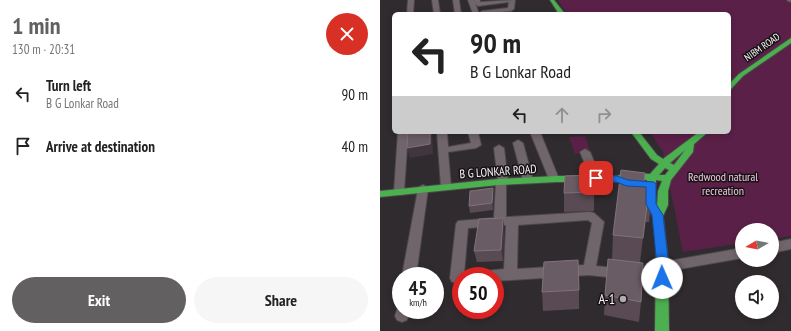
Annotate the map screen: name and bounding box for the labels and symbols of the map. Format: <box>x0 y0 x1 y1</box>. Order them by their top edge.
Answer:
street label: NIBM ROAD <box>742 30 782 64</box>
street label: B G LONKAR ROAD <box>459 161 537 181</box>
pin <box>579 161 613 195</box>
park label: Redwood natural recreation <box>688 169 758 198</box>
north arrow <box>735 223 779 267</box>
position arrow <box>641 257 683 299</box>
speed limit sign: 50 <box>452 267 504 319</box>
place label: A-1 <box>598 290 615 308</box>
marker: A-1 <box>618 294 628 304</box>

